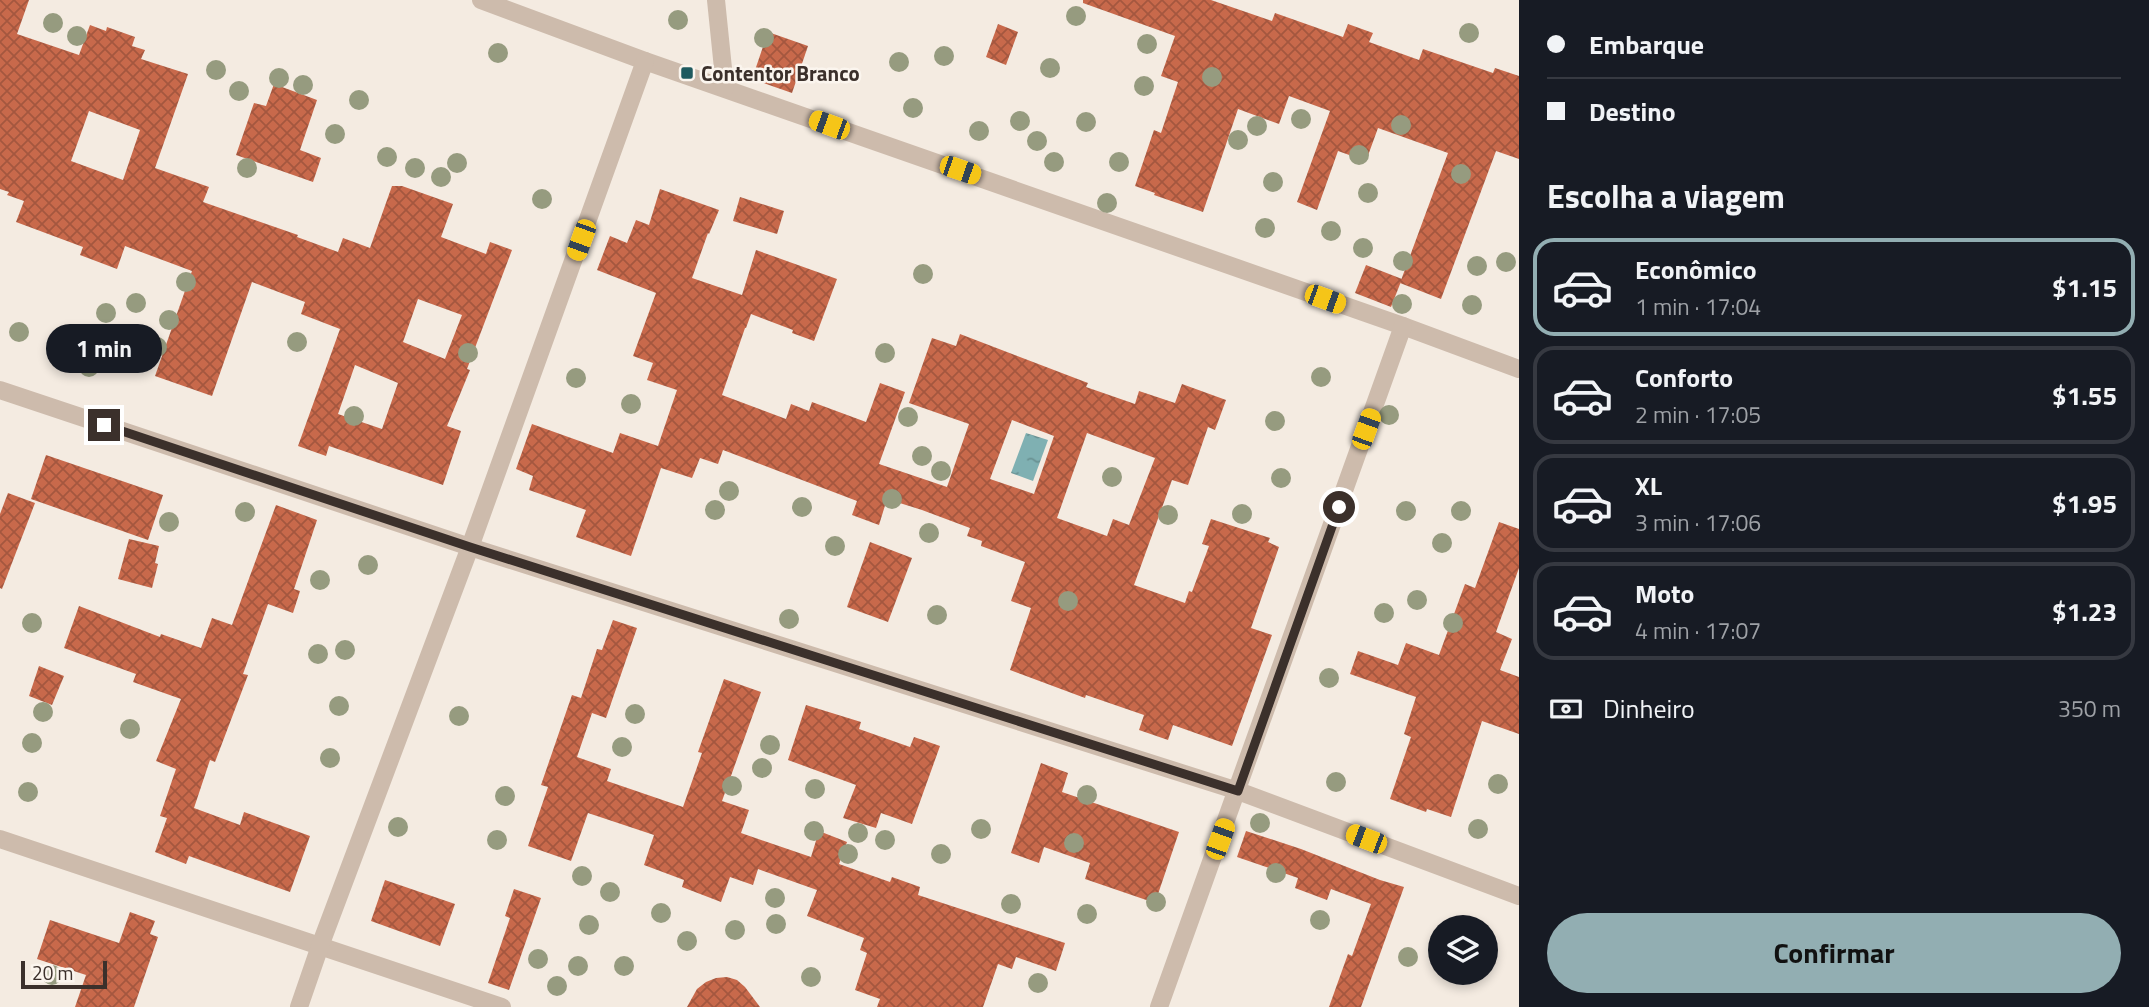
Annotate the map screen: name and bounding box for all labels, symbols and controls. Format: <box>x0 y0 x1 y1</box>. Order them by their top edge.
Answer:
text: Embarque <box>1589 25 1704 64</box>
place label: Contentor Branco <box>701 57 860 89</box>
marker: Contentor Branco <box>679 65 695 81</box>
text: Destino <box>1589 92 1676 131</box>
car <box>806 108 853 142</box>
car <box>937 153 984 187</box>
text: Escolha a viagem <box>1547 172 1785 220</box>
car <box>564 217 599 263</box>
text: Econômico <box>1635 250 1757 289</box>
icon: car <box>1551 256 1614 319</box>
text: $1.15 <box>2052 268 2117 307</box>
car <box>1302 282 1349 316</box>
text: 1 min · 17:04 <box>1635 289 1761 324</box>
callout: 1 min <box>46 324 162 372</box>
text: 1 min <box>76 331 132 366</box>
text: Conforto <box>1635 358 1733 397</box>
icon: car <box>1551 364 1614 427</box>
text: $1.55 <box>2052 376 2117 415</box>
text: 2 min · 17:05 <box>1635 397 1761 432</box>
car <box>1349 406 1384 452</box>
route end <box>88 409 120 441</box>
text: XL <box>1635 466 1662 505</box>
icon: car <box>1551 472 1614 535</box>
text: $1.95 <box>2052 484 2117 523</box>
route start <box>1323 491 1355 523</box>
text: 3 min · 17:06 <box>1635 505 1761 540</box>
text: Moto <box>1635 574 1694 613</box>
icon: car <box>1551 580 1614 643</box>
text: $1.23 <box>2052 592 2117 631</box>
text: 4 min · 17:07 <box>1635 613 1761 648</box>
text: Dinheiro <box>1603 689 1695 728</box>
icon: cash <box>1547 690 1585 728</box>
text: 350 m <box>2058 691 2121 726</box>
car <box>1203 816 1238 862</box>
car <box>1343 822 1390 856</box>
button: Confirmar <box>1547 913 2121 993</box>
map controls <box>1428 915 1498 985</box>
button: layers <box>1428 915 1498 985</box>
scale bar <box>21 958 107 990</box>
text: 20 m <box>32 958 73 987</box>

